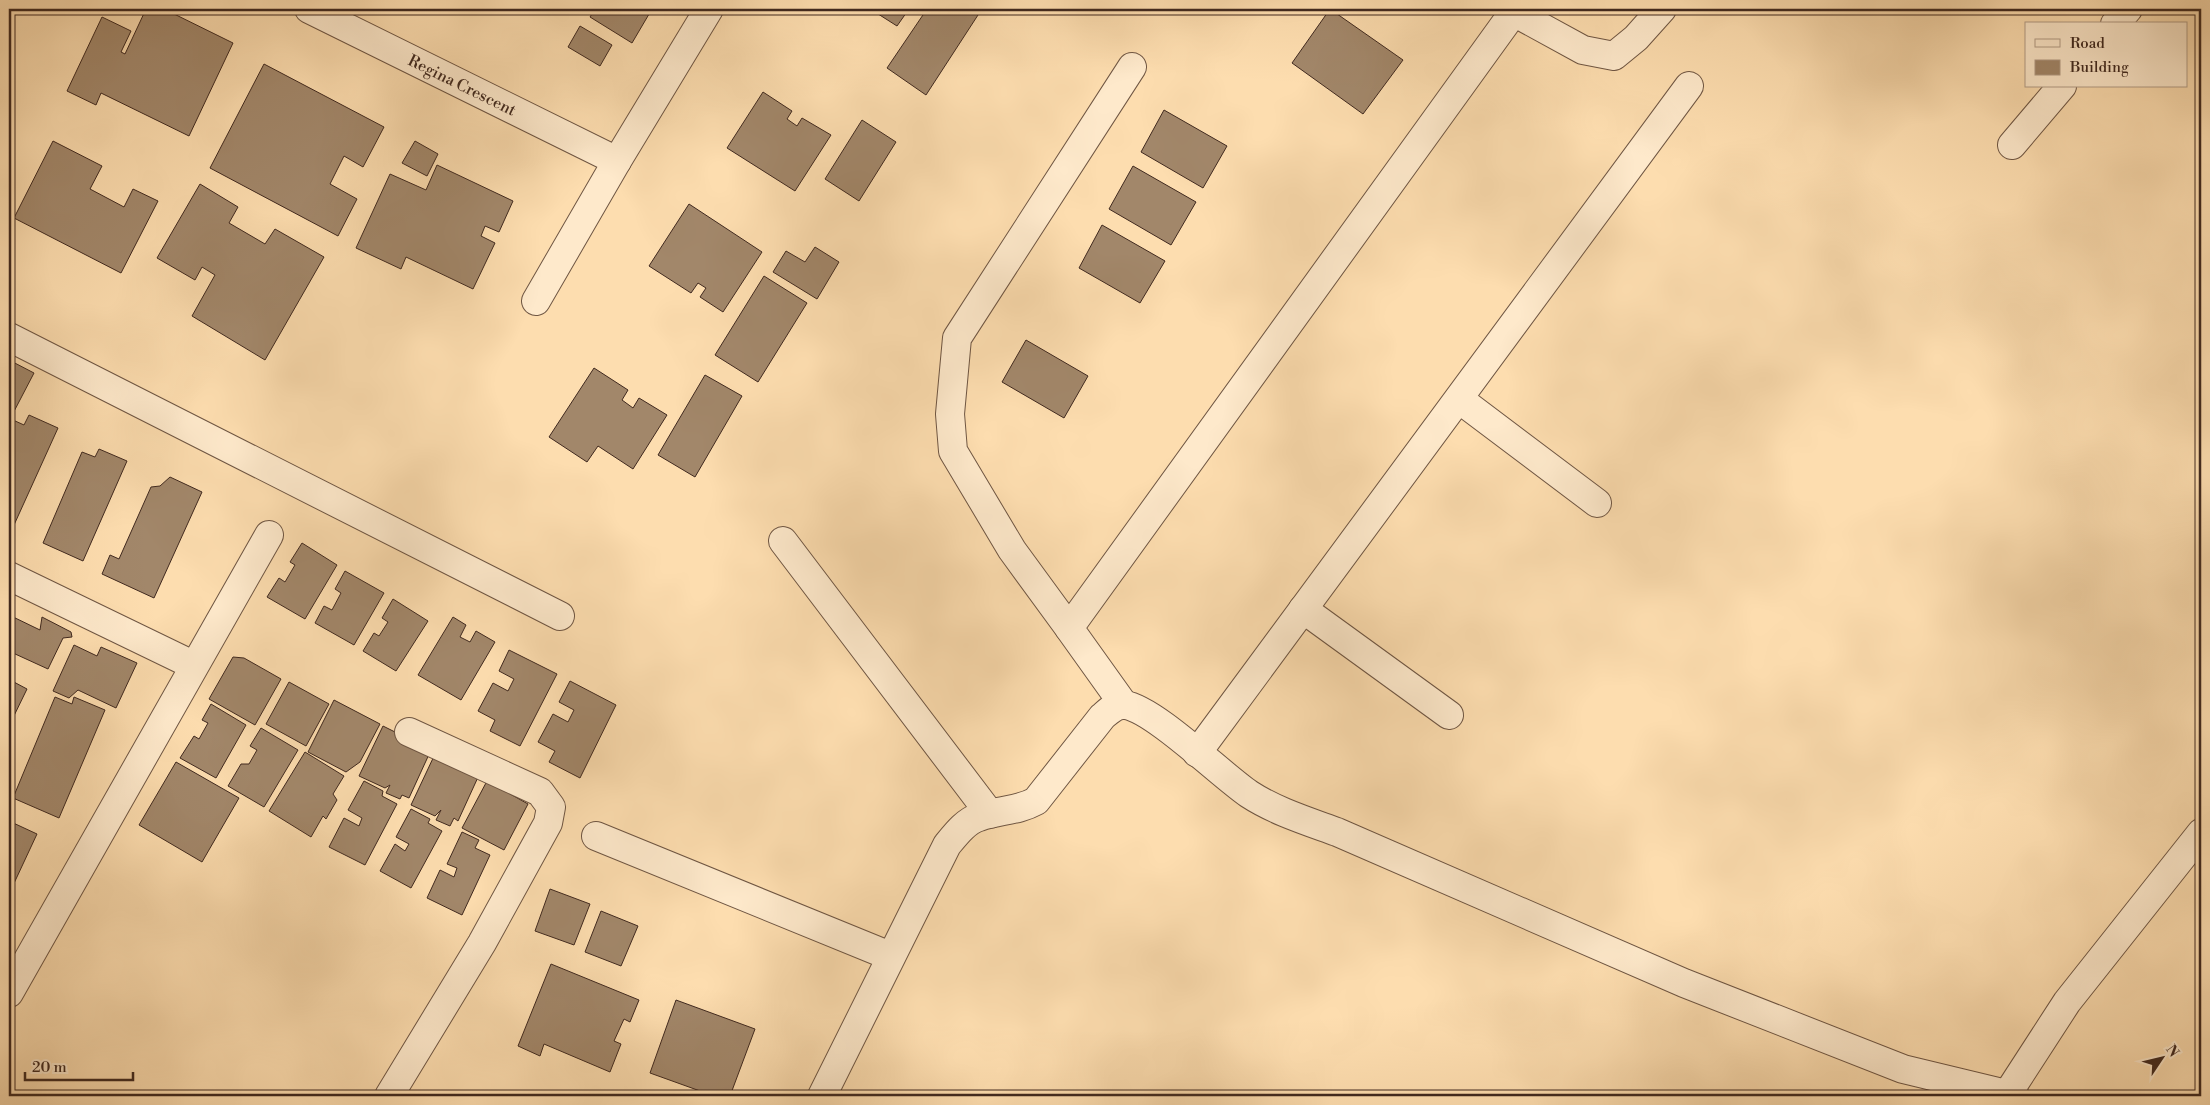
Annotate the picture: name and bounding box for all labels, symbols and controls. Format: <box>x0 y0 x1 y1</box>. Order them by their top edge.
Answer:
legend <box>2025 22 2188 88</box>
text: Road <box>2070 34 2105 53</box>
street label: Regina Crescent <box>405 51 519 121</box>
text: Building <box>2069 58 2129 77</box>
north arrow <box>2138 1032 2188 1082</box>
text: N <box>2161 1041 2182 1061</box>
scale bar <box>25 1050 132 1082</box>
text: 20 m <box>32 1058 67 1077</box>

